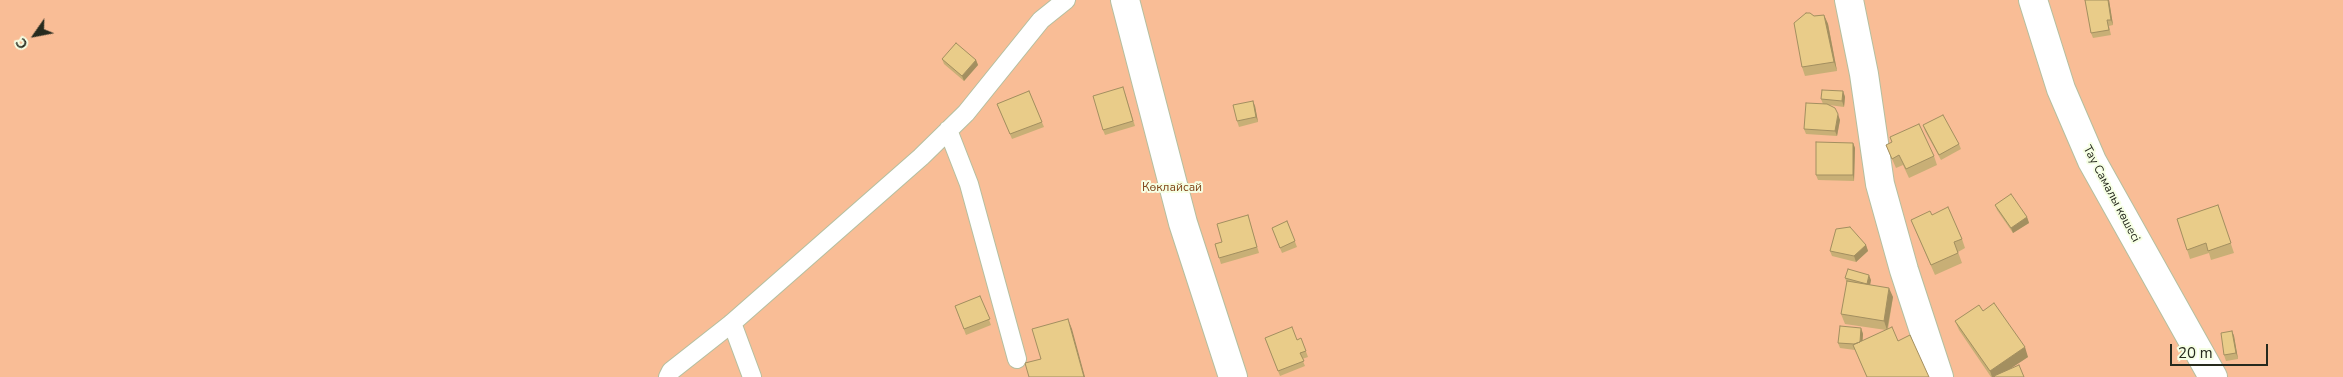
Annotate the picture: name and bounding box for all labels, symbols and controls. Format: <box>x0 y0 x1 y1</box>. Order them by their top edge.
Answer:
north arrow <box>10 10 60 60</box>
text: С <box>11 34 33 53</box>
street label: Тау Самалы көшесі <box>2079 143 2143 245</box>
park label: Көклайсай <box>1142 181 1202 195</box>
scale bar <box>2173 334 2270 366</box>
text: 20 m <box>2178 343 2213 363</box>

